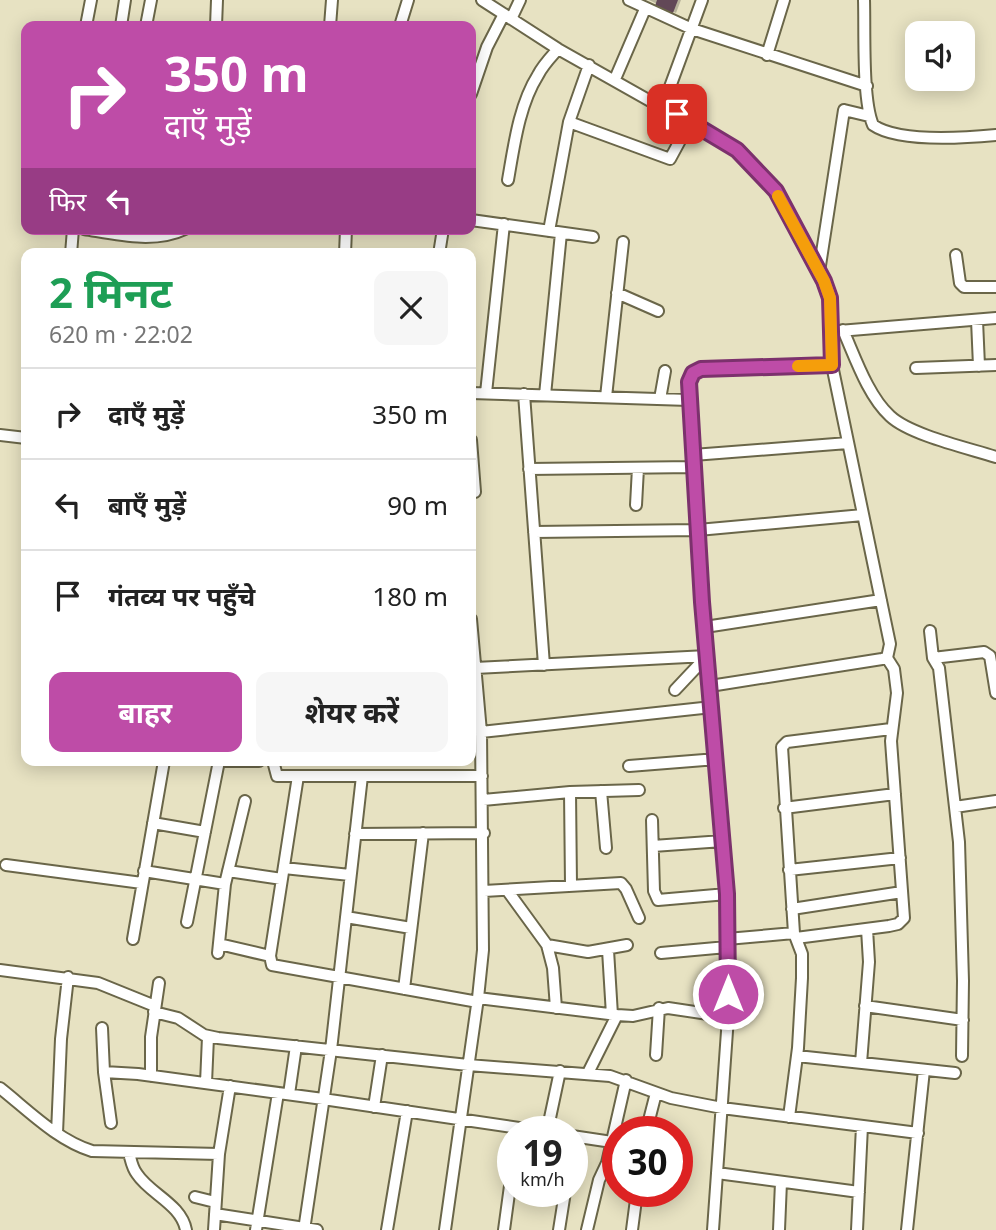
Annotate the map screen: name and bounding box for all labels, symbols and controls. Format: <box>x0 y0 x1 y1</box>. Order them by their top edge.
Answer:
map controls <box>905 21 975 91</box>
button: sound <box>905 21 975 91</box>
text: 350 m <box>164 40 309 106</box>
icon: right <box>49 49 140 140</box>
pin <box>647 84 707 144</box>
icon: arrive <box>658 95 696 133</box>
text: दाएँ मुड़ें <box>164 103 252 146</box>
icon: left <box>100 182 138 220</box>
text: फिर <box>49 183 86 219</box>
text: 2 मिनट <box>49 263 172 320</box>
button: close <box>374 271 448 345</box>
text: 620 m · 22:02 <box>49 318 193 350</box>
icon: right <box>49 395 87 433</box>
text: दाएँ मुड़ें <box>108 396 185 432</box>
text: 350 m <box>372 396 448 432</box>
icon: left <box>49 486 87 524</box>
text: बाएँ मुड़ें <box>108 487 186 523</box>
text: 90 m <box>387 487 448 523</box>
icon: arrive <box>49 577 87 615</box>
text: गंतव्य पर पहुँचे <box>108 578 255 614</box>
text: 180 m <box>372 578 448 614</box>
button: बाहर <box>49 672 242 752</box>
button: शेयर करें <box>256 672 448 752</box>
position arrow <box>691 957 765 1031</box>
speed limit sign: 30 <box>602 1116 693 1207</box>
text: 19 <box>522 1129 563 1176</box>
text: km/h <box>520 1167 565 1191</box>

